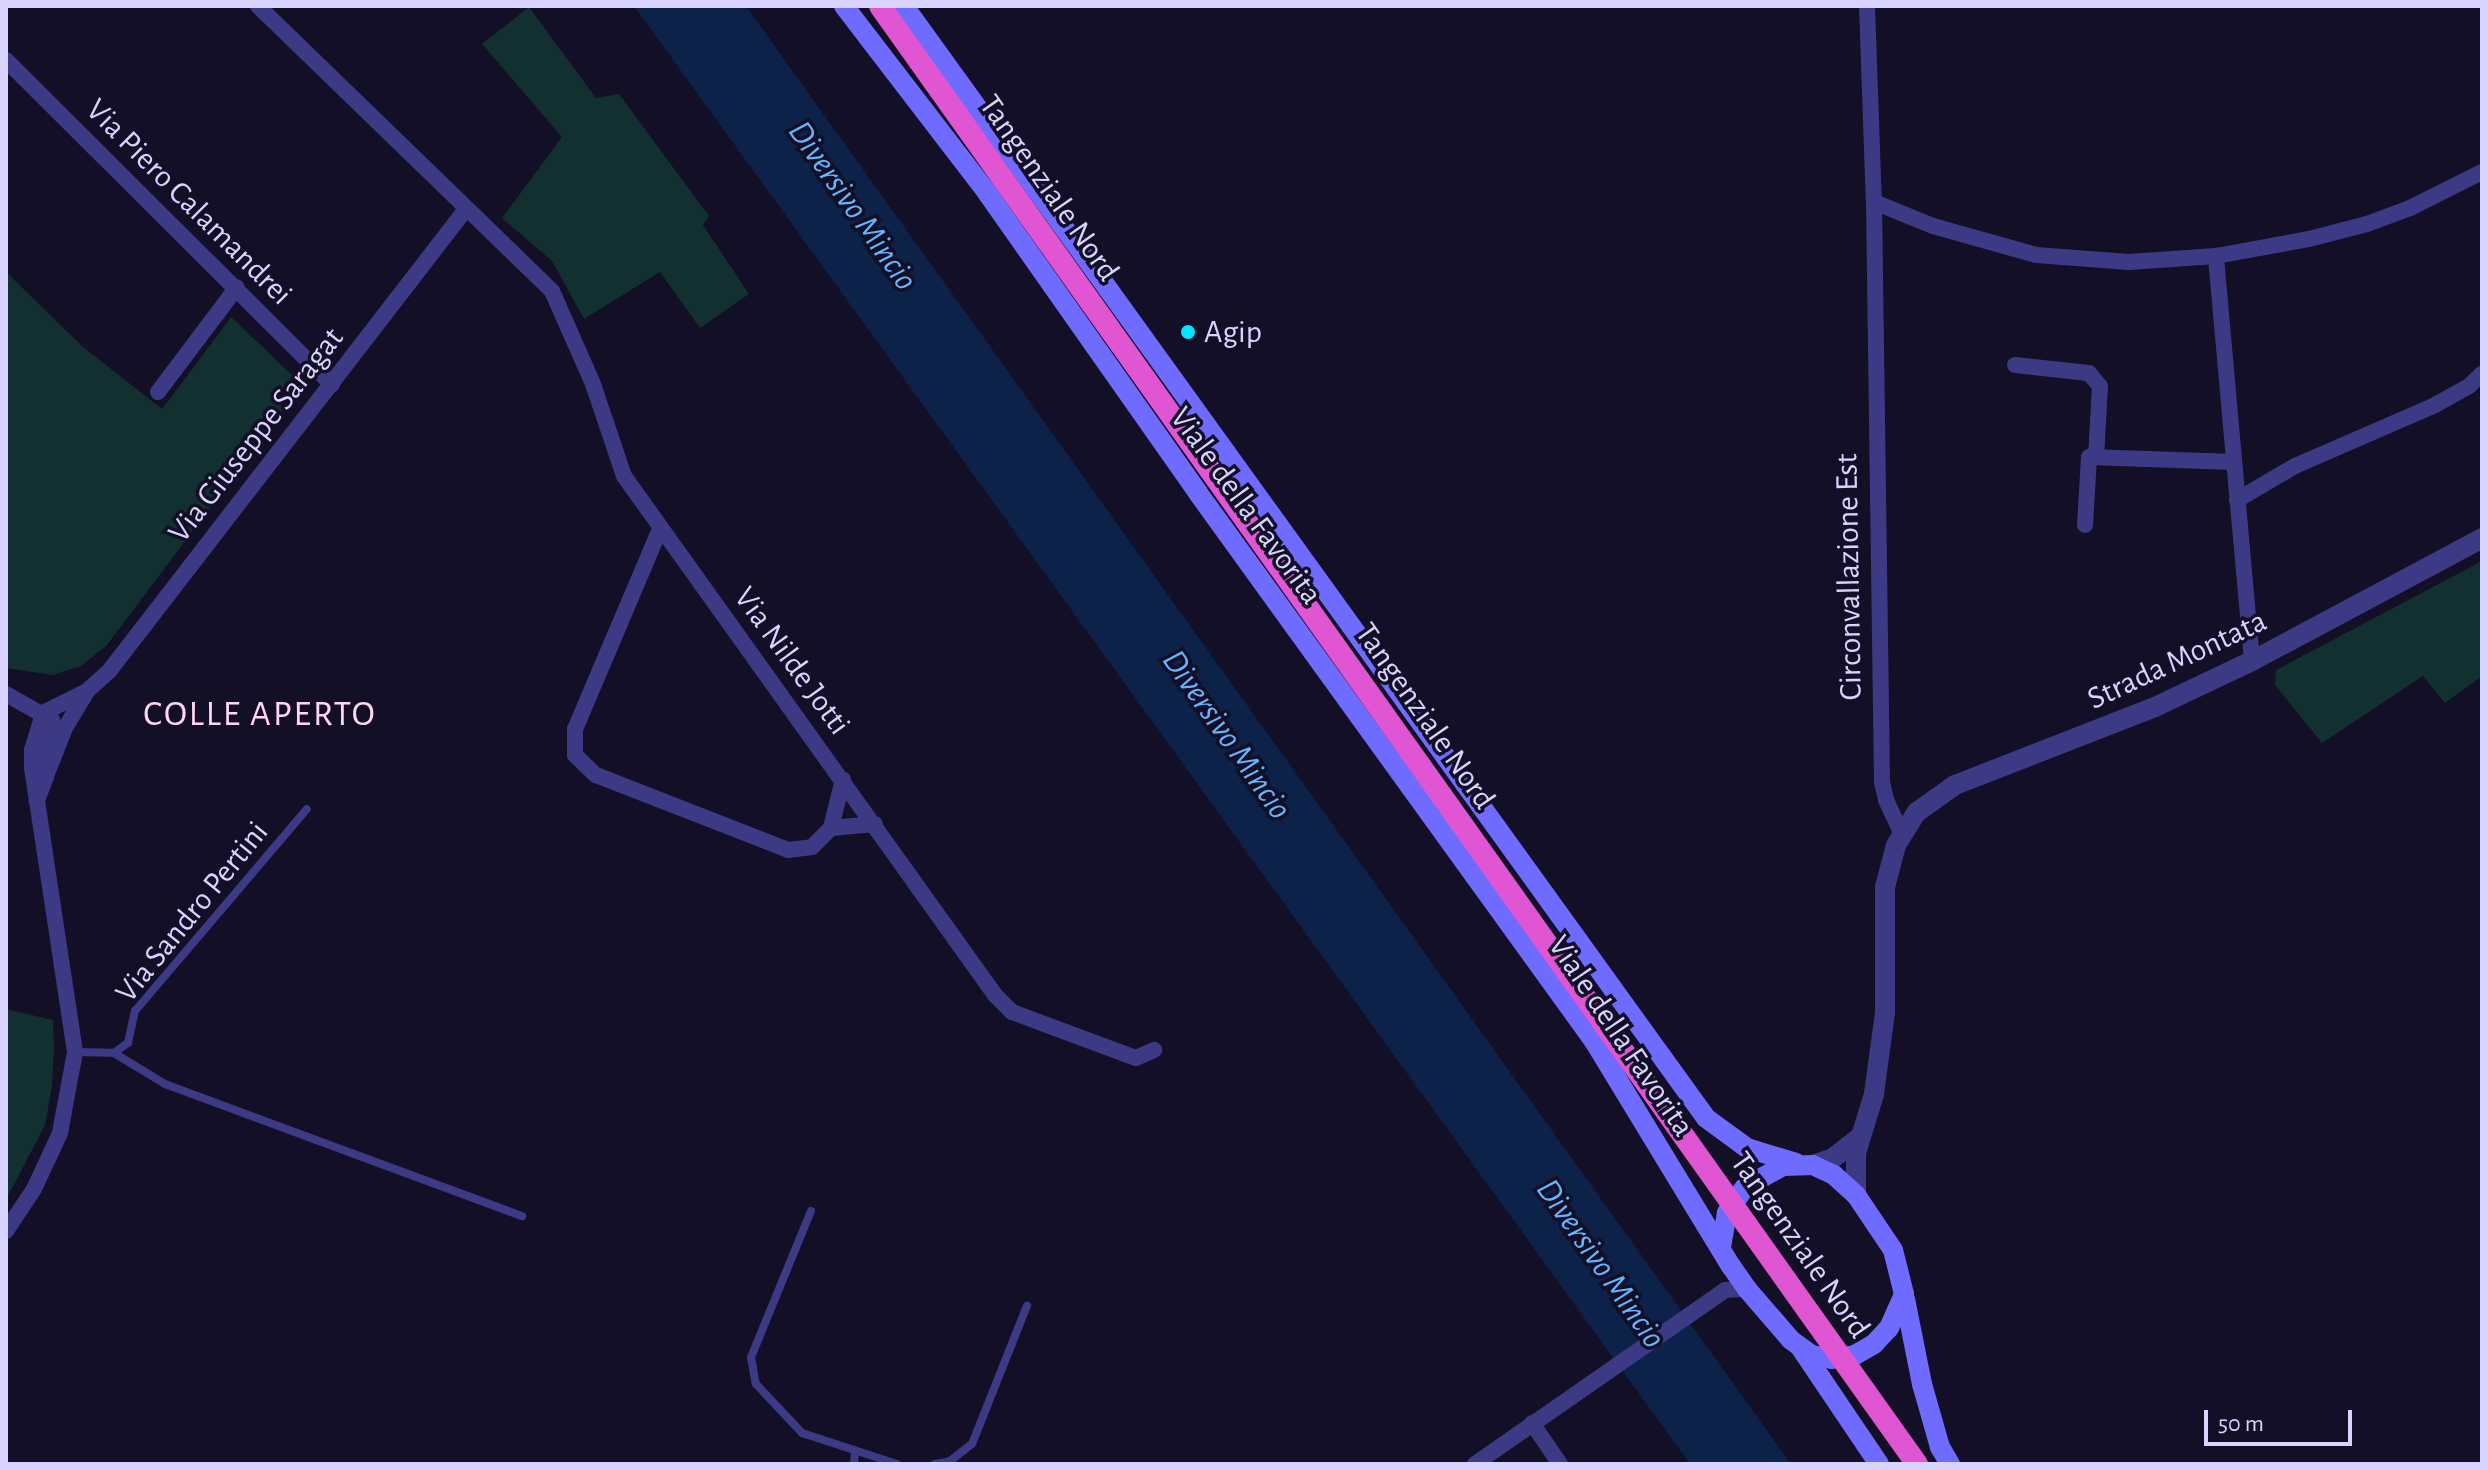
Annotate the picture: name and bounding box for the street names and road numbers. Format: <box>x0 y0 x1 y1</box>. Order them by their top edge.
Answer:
street label: Tangenziale Nord <box>971 87 1127 289</box>
street label: Via Piero Calamandrei <box>78 91 300 313</box>
street label: Via Giuseppe Saragat <box>160 320 352 550</box>
street label: Viale della Favorita <box>1162 400 1330 612</box>
street label: Circonvallazione Est <box>1828 453 1870 701</box>
street label: Via Nilde Jotti <box>726 580 858 742</box>
street label: Strada Montata <box>2081 602 2273 718</box>
street label: Tangenziale Nord <box>1347 615 1503 817</box>
street label: Via Sandro Pertini <box>107 814 277 1010</box>
street label: Viale della Favorita <box>1539 928 1703 1144</box>
street label: Tangenziale Nord <box>1722 1144 1878 1346</box>

